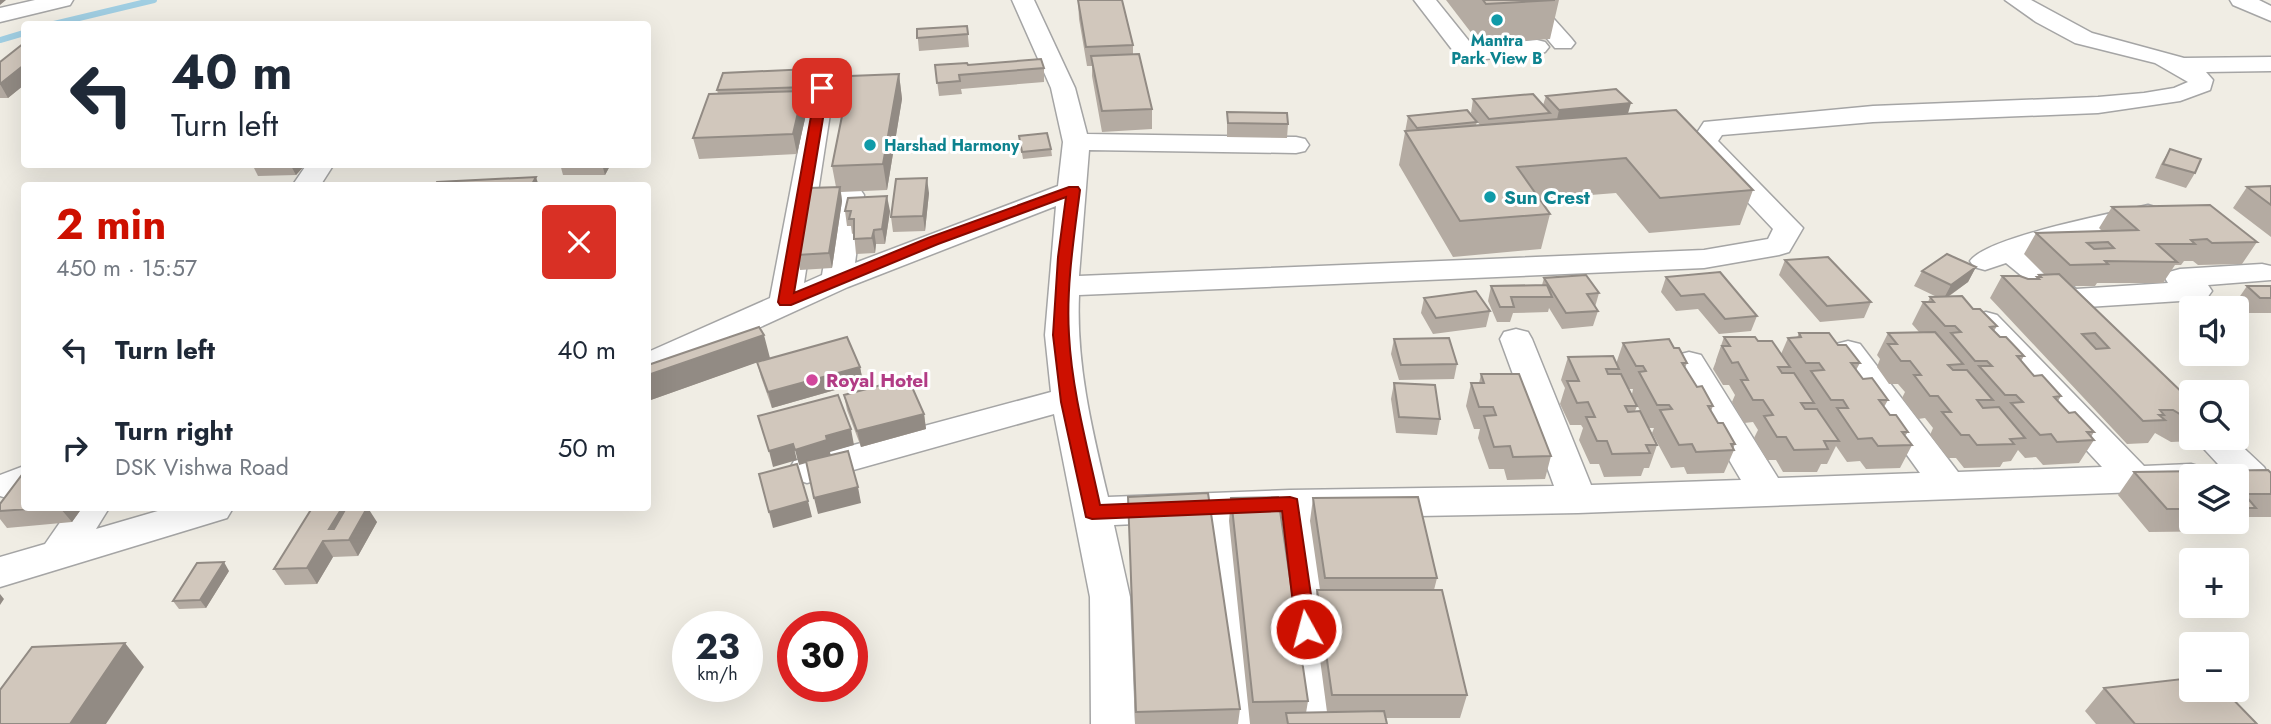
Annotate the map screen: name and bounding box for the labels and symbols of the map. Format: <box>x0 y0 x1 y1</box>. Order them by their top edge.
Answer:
marker: Mantra Park View B <box>1489 12 1505 28</box>
place label: Mantra Park View B <box>1451 29 1543 70</box>
pin <box>792 58 852 118</box>
place label: Harshad Harmony <box>884 134 1020 157</box>
marker: Harshad Harmony <box>862 137 878 153</box>
place label: Sun Crest <box>1504 184 1590 211</box>
marker: Sun Crest <box>1482 189 1498 205</box>
place label: Royal Hotel <box>826 367 928 394</box>
marker: Royal Hotel <box>804 372 820 388</box>
position arrow <box>1269 592 1343 666</box>
speed limit sign: 30 <box>777 611 868 702</box>

